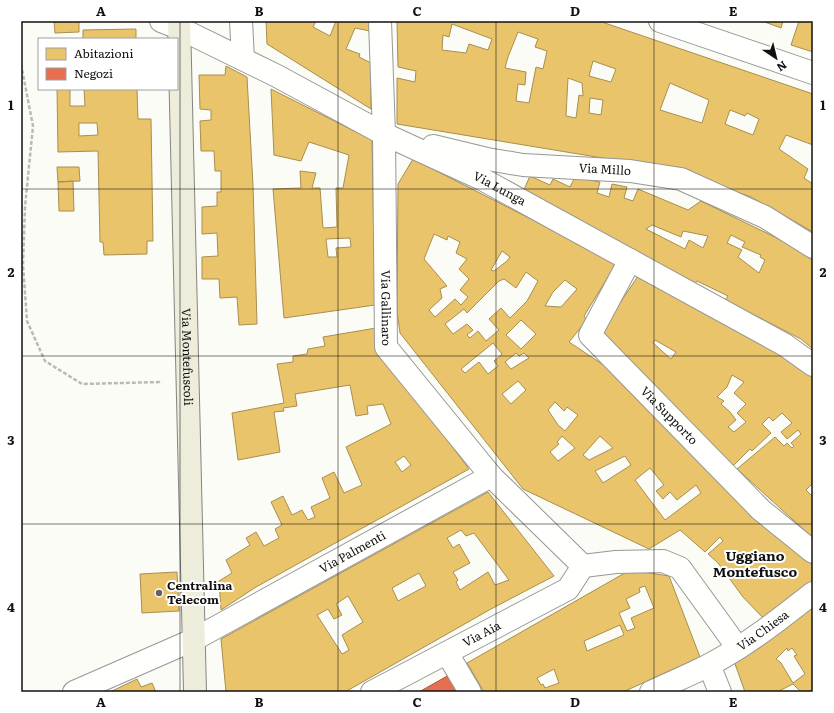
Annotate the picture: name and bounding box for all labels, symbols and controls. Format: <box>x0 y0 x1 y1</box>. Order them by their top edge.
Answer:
text: A <box>96 1 106 20</box>
text: B <box>255 1 264 20</box>
text: C <box>412 1 422 20</box>
text: D <box>570 1 580 20</box>
text: E <box>729 1 738 20</box>
legend <box>38 38 178 90</box>
north arrow <box>756 38 796 78</box>
text: Abitazioni <box>74 44 133 62</box>
text: N <box>774 58 791 76</box>
text: Negozi <box>74 64 113 82</box>
text: 1 <box>8 95 14 114</box>
text: 1 <box>820 95 826 114</box>
street label: Via Millo <box>578 158 632 179</box>
street label: Via Lunga <box>471 166 530 210</box>
text: 2 <box>8 262 15 281</box>
text: 2 <box>820 262 827 281</box>
street label: Via Gallinaro <box>377 270 396 346</box>
street label: Via Montefuscoli <box>178 308 198 406</box>
street label: Via Supporto <box>637 382 702 448</box>
text: 3 <box>7 430 15 449</box>
text: 3 <box>819 430 827 449</box>
street label: Via Palmenti <box>316 526 389 577</box>
district label: Uggiano Montefusco <box>713 545 797 581</box>
place label: Centralina Telecom <box>167 576 233 608</box>
marker: Centralina Telecom <box>154 588 164 598</box>
text: 4 <box>7 597 15 616</box>
text: 4 <box>819 597 827 616</box>
street label: Via Chiesa <box>733 605 792 655</box>
street label: Via Aia <box>459 616 504 651</box>
text: A <box>96 692 106 711</box>
text: B <box>255 692 264 711</box>
text: C <box>412 692 422 711</box>
text: D <box>570 692 580 711</box>
text: E <box>729 692 738 711</box>

